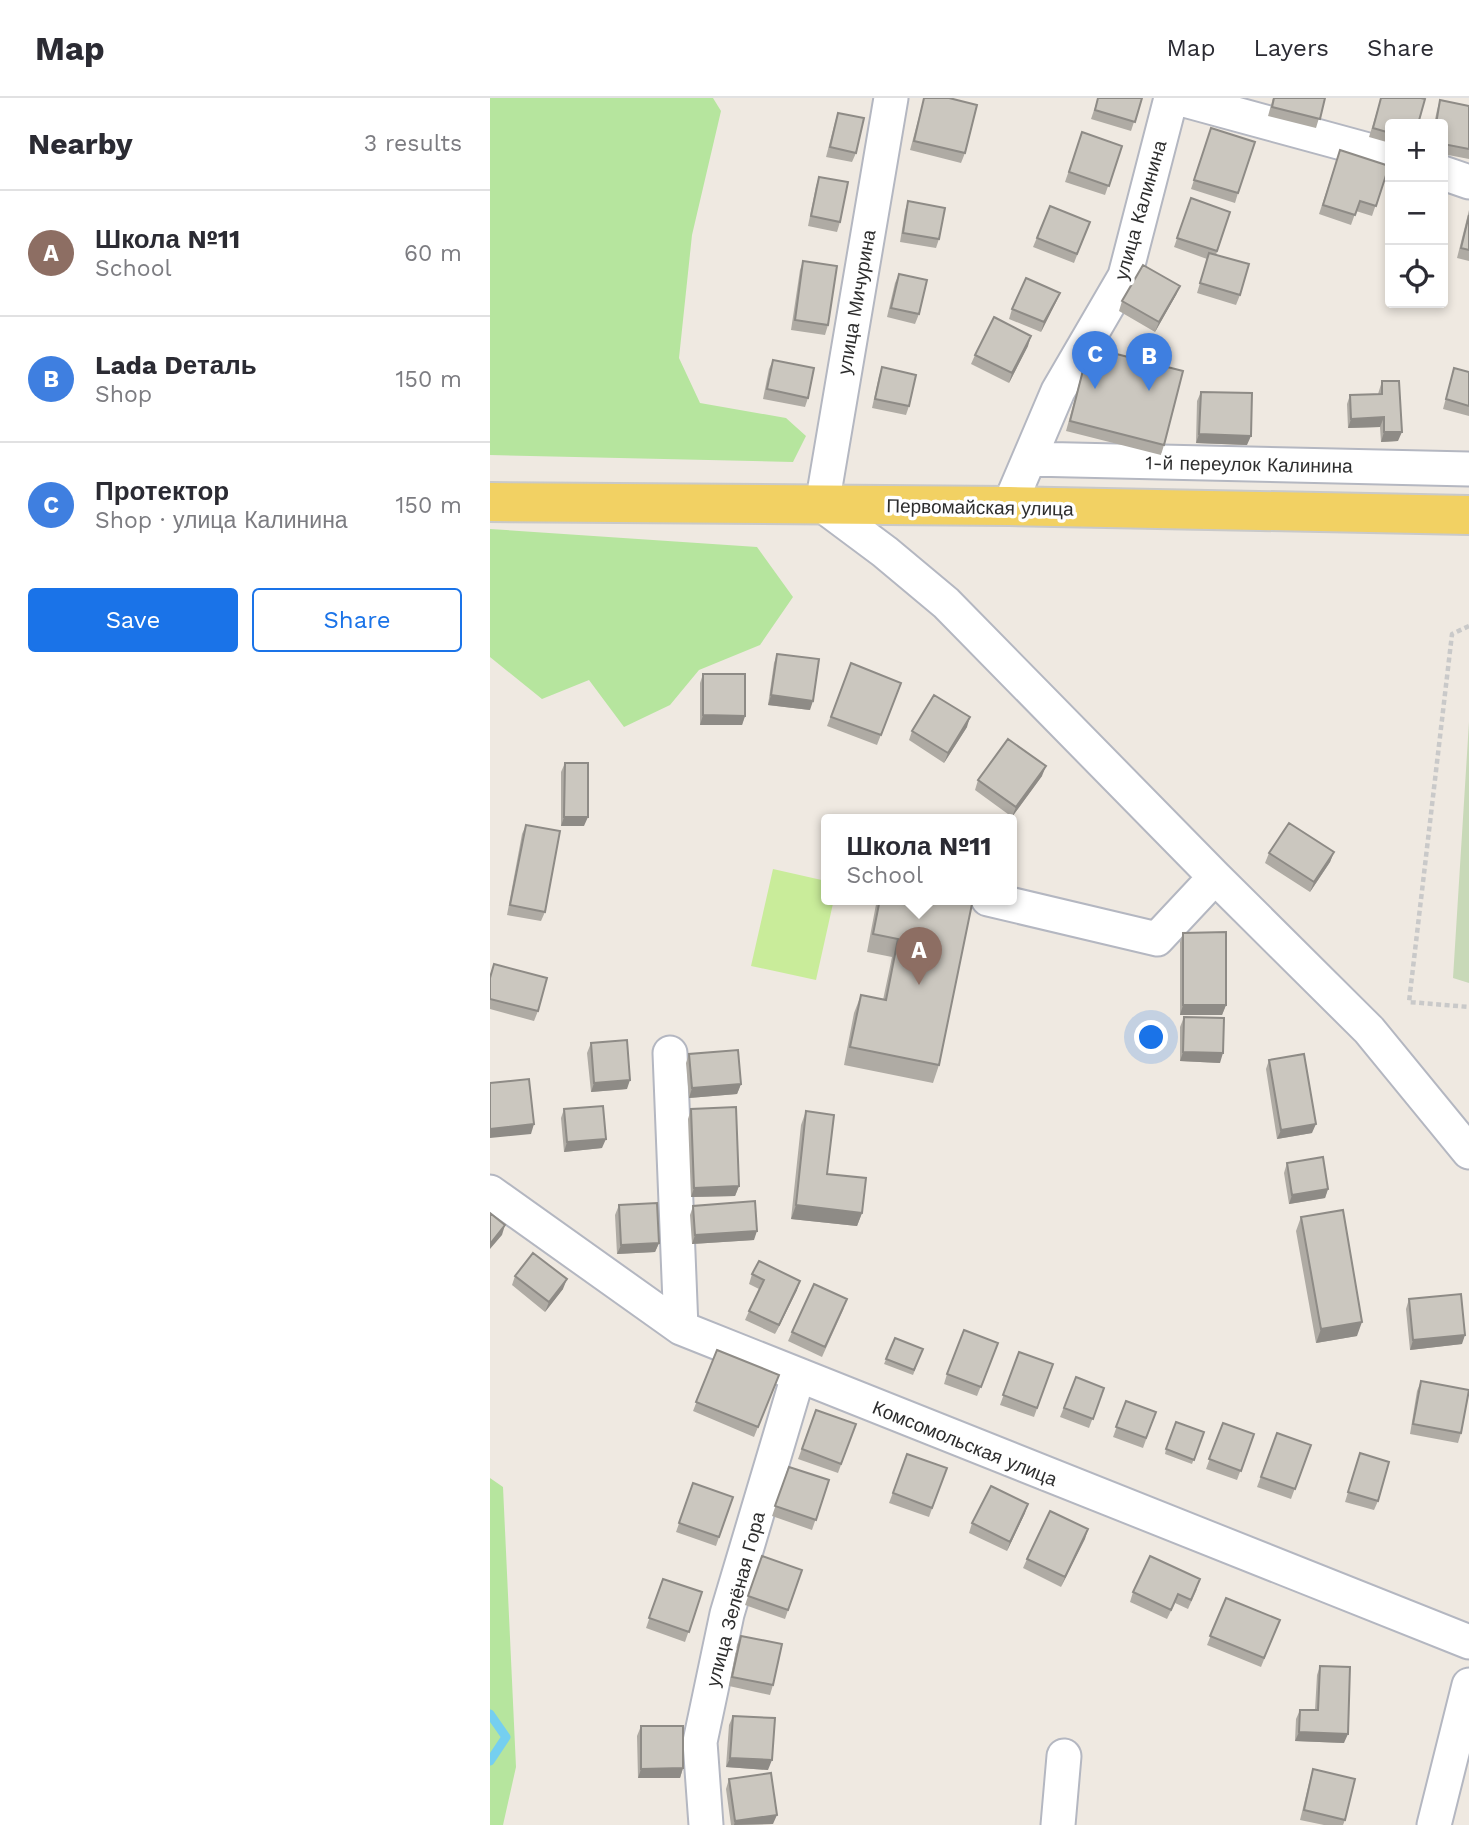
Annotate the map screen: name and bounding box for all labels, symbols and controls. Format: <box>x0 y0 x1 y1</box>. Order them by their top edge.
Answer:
text: Map <box>35 29 105 68</box>
text: Map <box>1167 34 1215 62</box>
text: Layers <box>1253 34 1329 62</box>
text: Share <box>1367 34 1434 62</box>
map controls <box>1385 119 1448 308</box>
button: + <box>1385 119 1448 182</box>
text: Nearby <box>28 126 133 161</box>
text: 3 results <box>364 130 462 157</box>
street label: улица Калинина <box>1110 137 1172 283</box>
button: − <box>1385 182 1448 245</box>
text: Школа №11 <box>95 224 240 254</box>
street label: улица Мичурина <box>832 227 881 376</box>
text: A <box>43 240 59 267</box>
text: 60 m <box>404 240 462 267</box>
button: locate <box>1385 245 1448 308</box>
text: School <box>95 255 172 282</box>
pin: C <box>1072 331 1118 389</box>
pin: B <box>1126 333 1172 391</box>
text: Lada Dеталь <box>95 350 257 380</box>
text: B <box>43 366 59 393</box>
text: 150 m <box>396 366 462 393</box>
text: Shop <box>95 381 152 408</box>
street label: 1-й переулок Калинина <box>1145 451 1353 478</box>
text: Протектор <box>95 476 229 506</box>
text: C <box>43 492 59 519</box>
text: 150 m <box>396 492 462 519</box>
street label: Первомайская улица <box>886 494 1074 521</box>
text: Shop · улица Калинина <box>95 507 348 534</box>
button: Save <box>28 588 238 652</box>
button: Share <box>252 588 462 652</box>
popup <box>821 814 1017 905</box>
text: Школа №11 <box>846 831 992 861</box>
text: School <box>846 862 923 889</box>
pin: A <box>896 927 942 985</box>
your location <box>1134 1020 1168 1054</box>
street label: Комсомольская улица <box>869 1396 1061 1491</box>
street label: улица Зелёная Гора <box>701 1509 770 1689</box>

